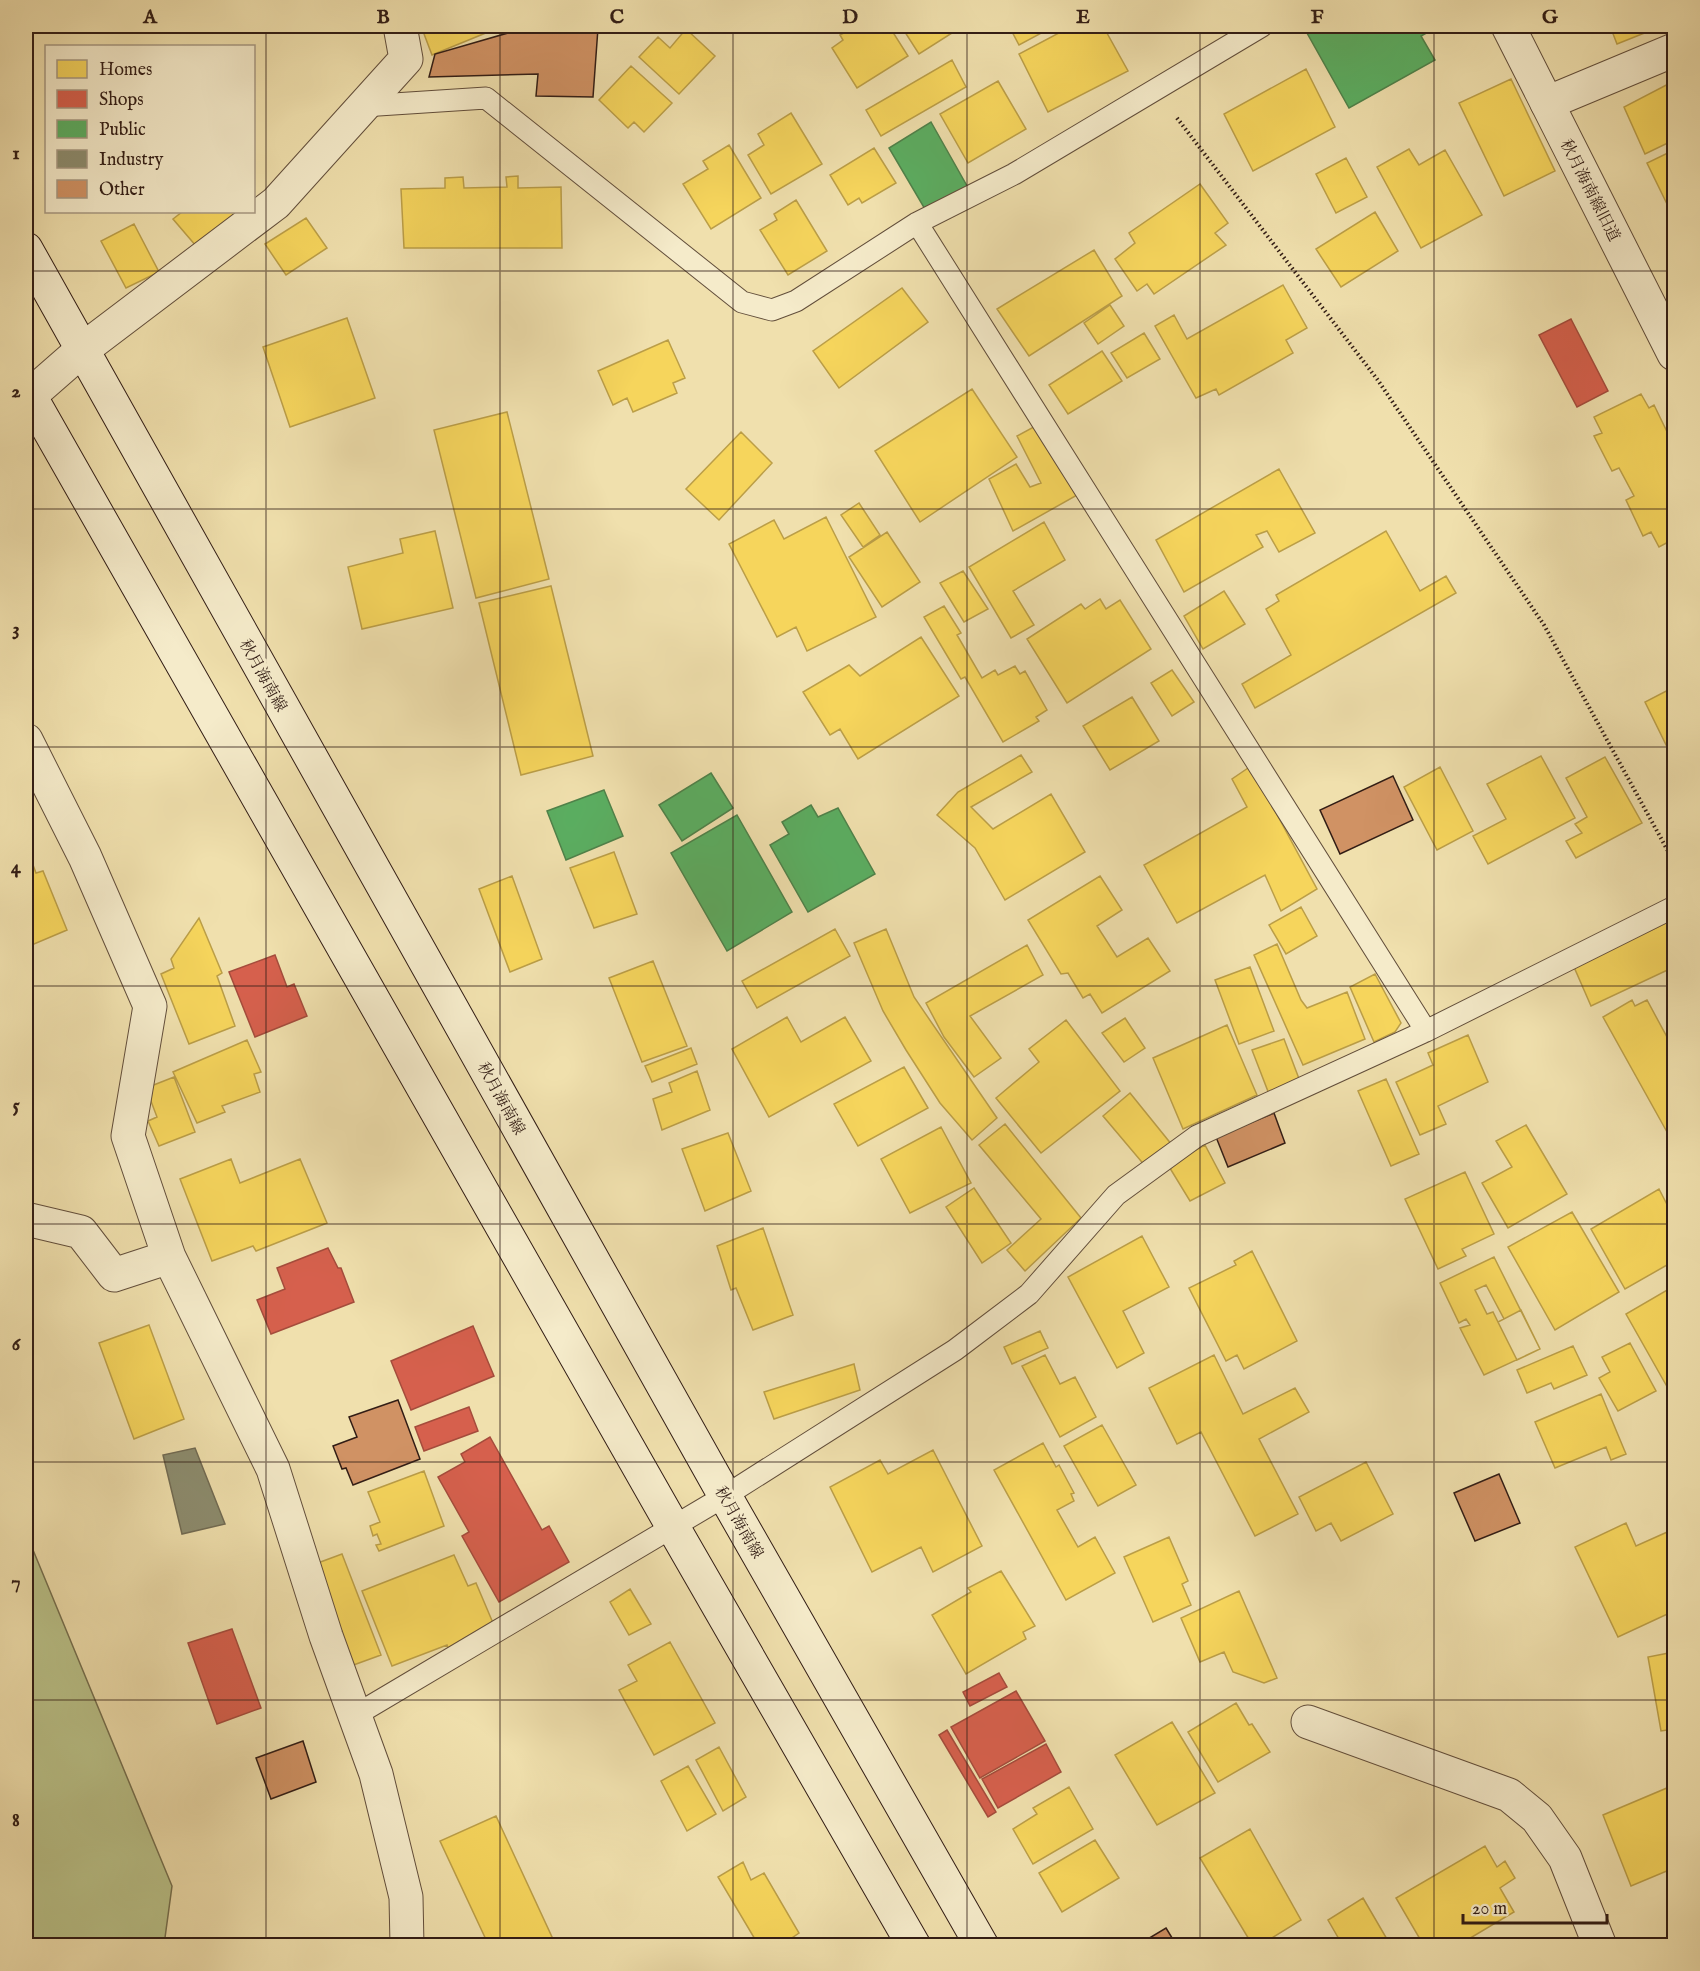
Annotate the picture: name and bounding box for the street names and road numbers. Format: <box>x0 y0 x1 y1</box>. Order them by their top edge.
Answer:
street label: 秋月海南線旧道 <box>1555 136 1624 245</box>
street label: 秋月海南線 <box>234 636 290 716</box>
street label: 秋月海南線 <box>472 1059 528 1139</box>
street label: 秋月海南線 <box>710 1483 767 1563</box>

